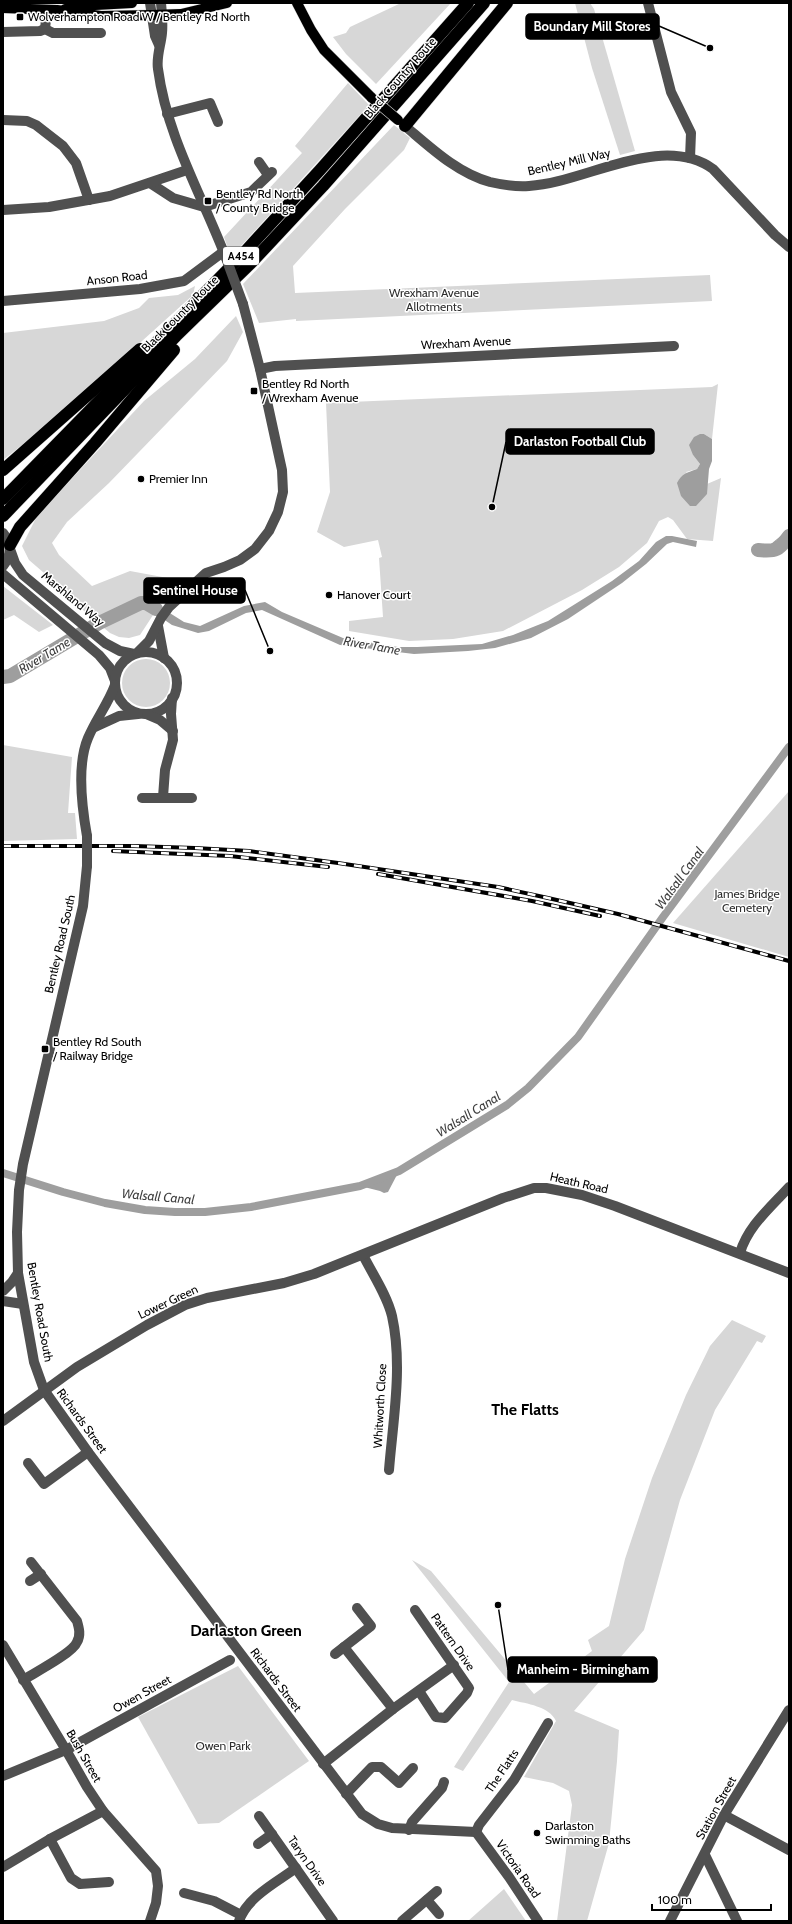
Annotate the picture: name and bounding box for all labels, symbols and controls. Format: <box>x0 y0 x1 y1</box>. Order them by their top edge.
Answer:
place label: Wolverhampton Road W / Bentley Rd North <box>28 9 250 24</box>
marker: Wolverhampton Road W / Bentley Rd North <box>15 12 25 22</box>
callout: Boundary Mill Stores <box>526 14 659 39</box>
text: Boundary Mill Stores <box>533 18 651 34</box>
street label: Black Country Route <box>360 34 439 121</box>
street label: Bentley Mill Way <box>526 145 612 178</box>
place label: Bentley Rd North / County Bridge <box>215 186 303 215</box>
marker: Bentley Rd North / County Bridge <box>203 196 213 206</box>
road number: A454 <box>223 247 259 265</box>
street label: Anson Road <box>86 267 148 288</box>
street label: Black Country Route <box>138 272 221 355</box>
park label: Wrexham Avenue Allotments <box>389 285 479 314</box>
street label: Wrexham Avenue <box>421 333 511 352</box>
place label: Bentley Rd North / Wrexham Avenue <box>261 376 359 405</box>
marker: Bentley Rd North / Wrexham Avenue <box>249 386 259 396</box>
callout: Darlaston Football Club <box>506 429 654 454</box>
text: Darlaston Football Club <box>514 433 647 449</box>
place label: Premier Inn <box>149 471 208 486</box>
marker: Premier Inn <box>136 474 146 484</box>
street label: Marshland Way <box>39 568 108 629</box>
callout: Sentinel House <box>144 578 245 603</box>
text: Sentinel House <box>152 582 238 598</box>
place label: Hanover Court <box>337 587 411 602</box>
marker: Hanover Court <box>324 590 334 600</box>
water label: River Tame <box>342 632 402 658</box>
water label: River Tame <box>15 633 73 677</box>
water label: Walsall Canal <box>651 844 707 912</box>
park label: James Bridge Cemetery <box>713 886 780 915</box>
street label: Bentley Road South <box>41 893 78 995</box>
place label: Bentley Rd South / Railway Bridge <box>52 1034 141 1063</box>
marker: Bentley Rd South / Railway Bridge <box>40 1044 50 1054</box>
water label: Walsall Canal <box>433 1088 503 1140</box>
street label: Heath Road <box>548 1169 610 1196</box>
water label: Walsall Canal <box>121 1185 195 1207</box>
street label: Bentley Road South <box>24 1261 57 1363</box>
street label: Lower Green <box>135 1281 200 1322</box>
street label: Whitworth Close <box>370 1363 389 1449</box>
street label: Richards Street <box>54 1385 111 1456</box>
district label: The Flatts <box>491 1400 559 1419</box>
street label: Pattern Drive <box>428 1610 479 1673</box>
district label: Darlaston Green <box>190 1621 302 1640</box>
street label: Richards Street <box>247 1645 305 1715</box>
callout: Manheim - Birmingham <box>508 1657 657 1682</box>
text: Manheim - Birmingham <box>517 1661 649 1677</box>
street label: Owen Street <box>110 1671 174 1716</box>
street label: Bush Street <box>63 1727 106 1785</box>
park label: Owen Park <box>195 1738 251 1753</box>
street label: The Flatts <box>482 1746 522 1795</box>
street label: Station Street <box>692 1774 739 1842</box>
place label: Darlaston Swimming Baths <box>545 1818 630 1847</box>
marker: Darlaston Swimming Baths <box>532 1828 542 1838</box>
street label: Taryn Drive <box>285 1833 330 1889</box>
street label: Victoria Road <box>493 1837 544 1901</box>
scale bar <box>652 1886 771 1912</box>
text: 100 m <box>658 1892 692 1907</box>

